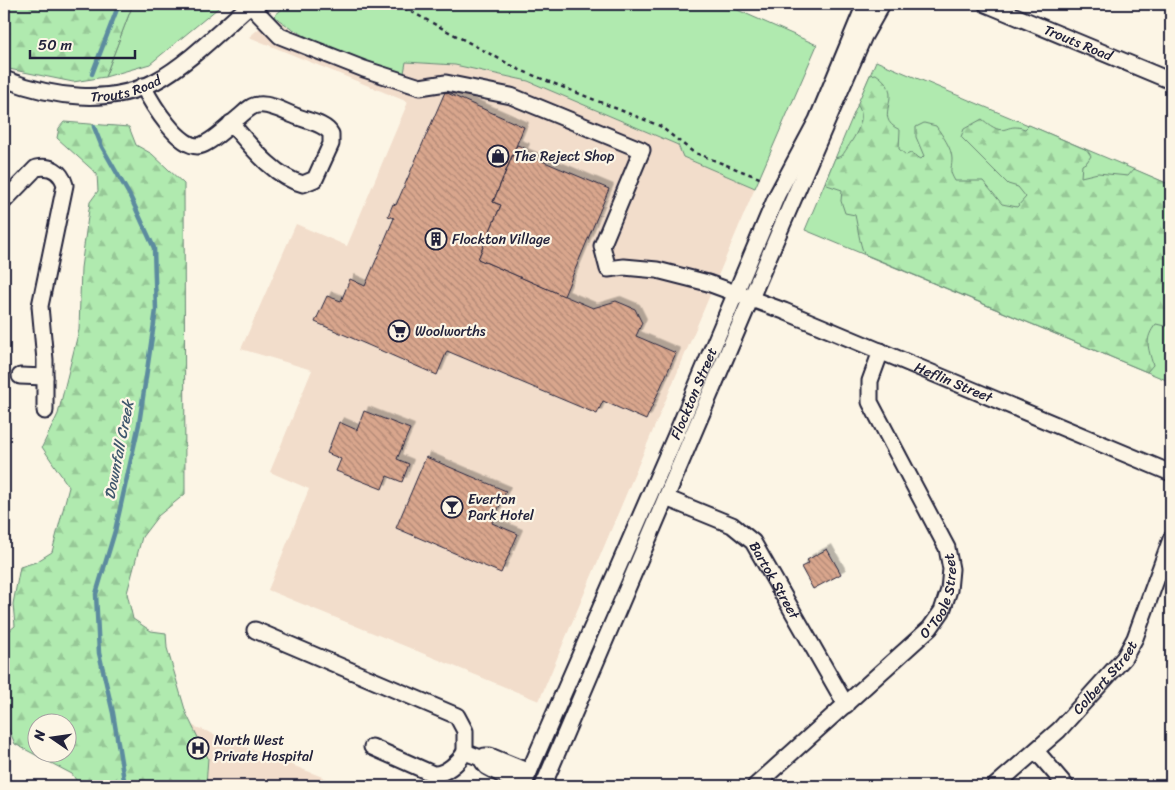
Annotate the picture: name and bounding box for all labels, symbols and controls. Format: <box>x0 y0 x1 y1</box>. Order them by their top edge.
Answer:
street label: Trouts Road <box>1040 17 1118 68</box>
scale bar <box>30 28 135 60</box>
text: 50 m <box>38 32 73 58</box>
street label: Trouts Road <box>90 67 167 109</box>
shop icon: The Reject Shop <box>486 144 510 168</box>
place label: The Reject Shop <box>514 144 615 169</box>
building icon: Flockton Village <box>424 227 448 251</box>
place label: Flockton Village <box>452 227 550 252</box>
supermarket icon: Woolworths <box>387 319 411 343</box>
place label: Woolworths <box>415 319 486 344</box>
street label: Flockton Street <box>663 343 724 443</box>
street label: Heflin Street <box>911 354 998 410</box>
water label: Downfall Creek <box>97 396 142 502</box>
place label: Everton Park Hotel <box>468 487 535 528</box>
bar icon: Everton Park Hotel <box>440 495 464 519</box>
street label: Bartok Street <box>742 536 808 625</box>
street label: O'Toole Street <box>913 551 964 645</box>
street label: Colbert Street <box>1066 636 1144 720</box>
north arrow <box>28 712 78 762</box>
text: N <box>26 727 53 744</box>
place label: North West Private Hospital <box>214 728 314 769</box>
hospital icon: North West Private Hospital <box>186 736 210 760</box>

